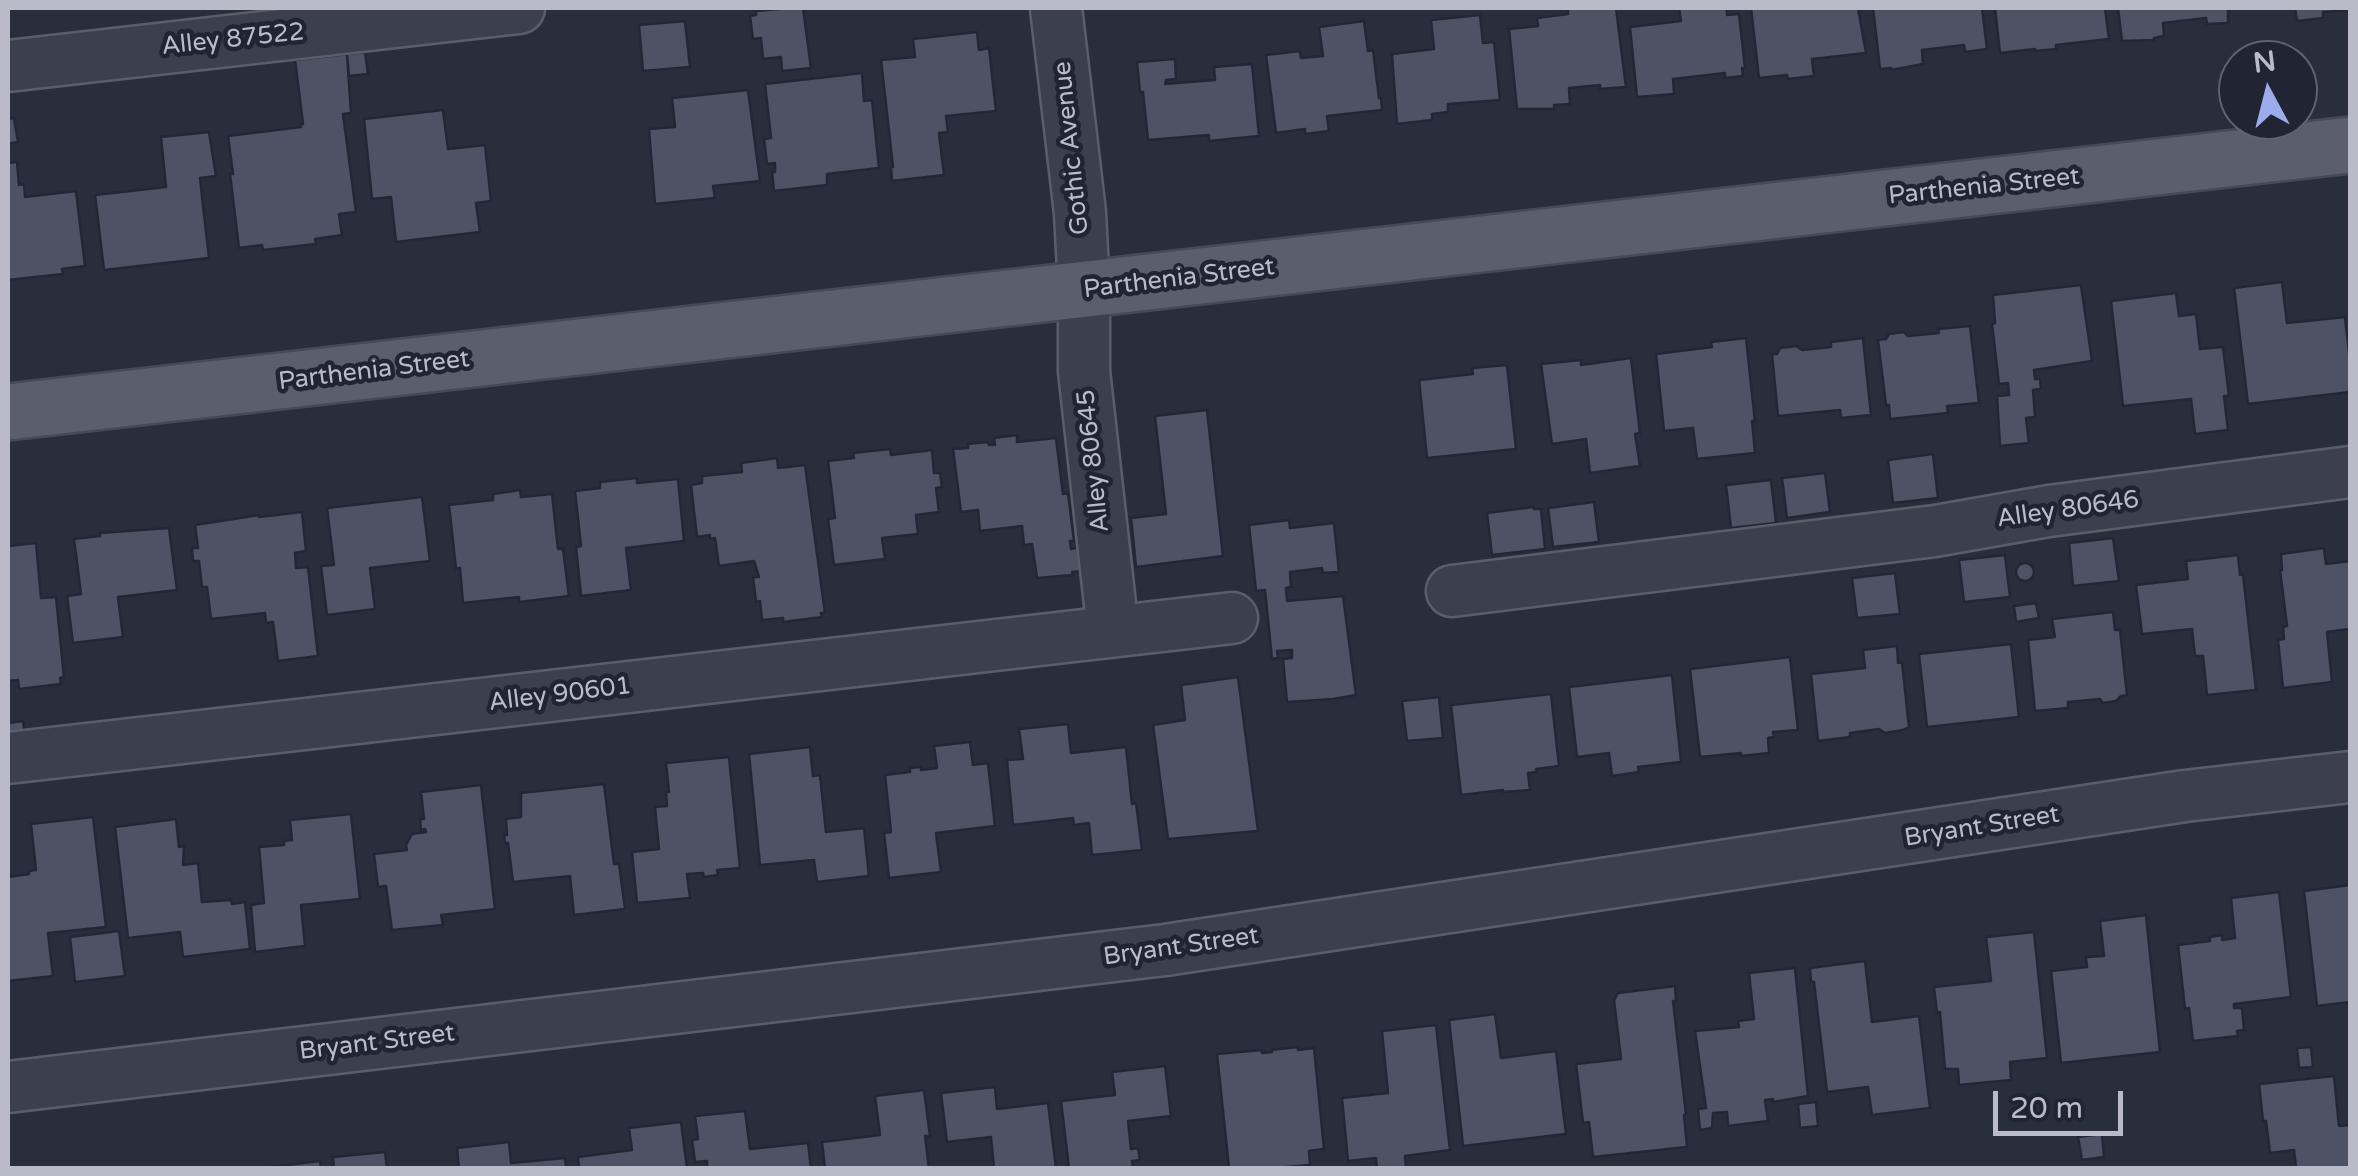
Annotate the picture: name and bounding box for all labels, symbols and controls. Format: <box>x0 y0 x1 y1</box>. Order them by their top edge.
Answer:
street label: Alley 87522 <box>160 18 306 62</box>
north arrow <box>2218 40 2318 140</box>
text: N <box>2251 44 2278 80</box>
street label: Gothic Avenue <box>1048 60 1096 236</box>
street label: Parthenia Street <box>1887 162 2081 212</box>
street label: Parthenia Street <box>1082 252 1276 306</box>
street label: Parthenia Street <box>277 344 471 398</box>
street label: Alley 80645 <box>1072 388 1116 534</box>
street label: Alley 80646 <box>1995 485 2141 535</box>
street label: Alley 90601 <box>487 671 633 719</box>
street label: Bryant Street <box>1902 800 2062 854</box>
street label: Bryant Street <box>1101 921 1261 973</box>
street label: Bryant Street <box>298 1019 456 1067</box>
scale bar <box>1998 1071 2128 1133</box>
text: 20 m <box>2010 1090 2083 1127</box>

